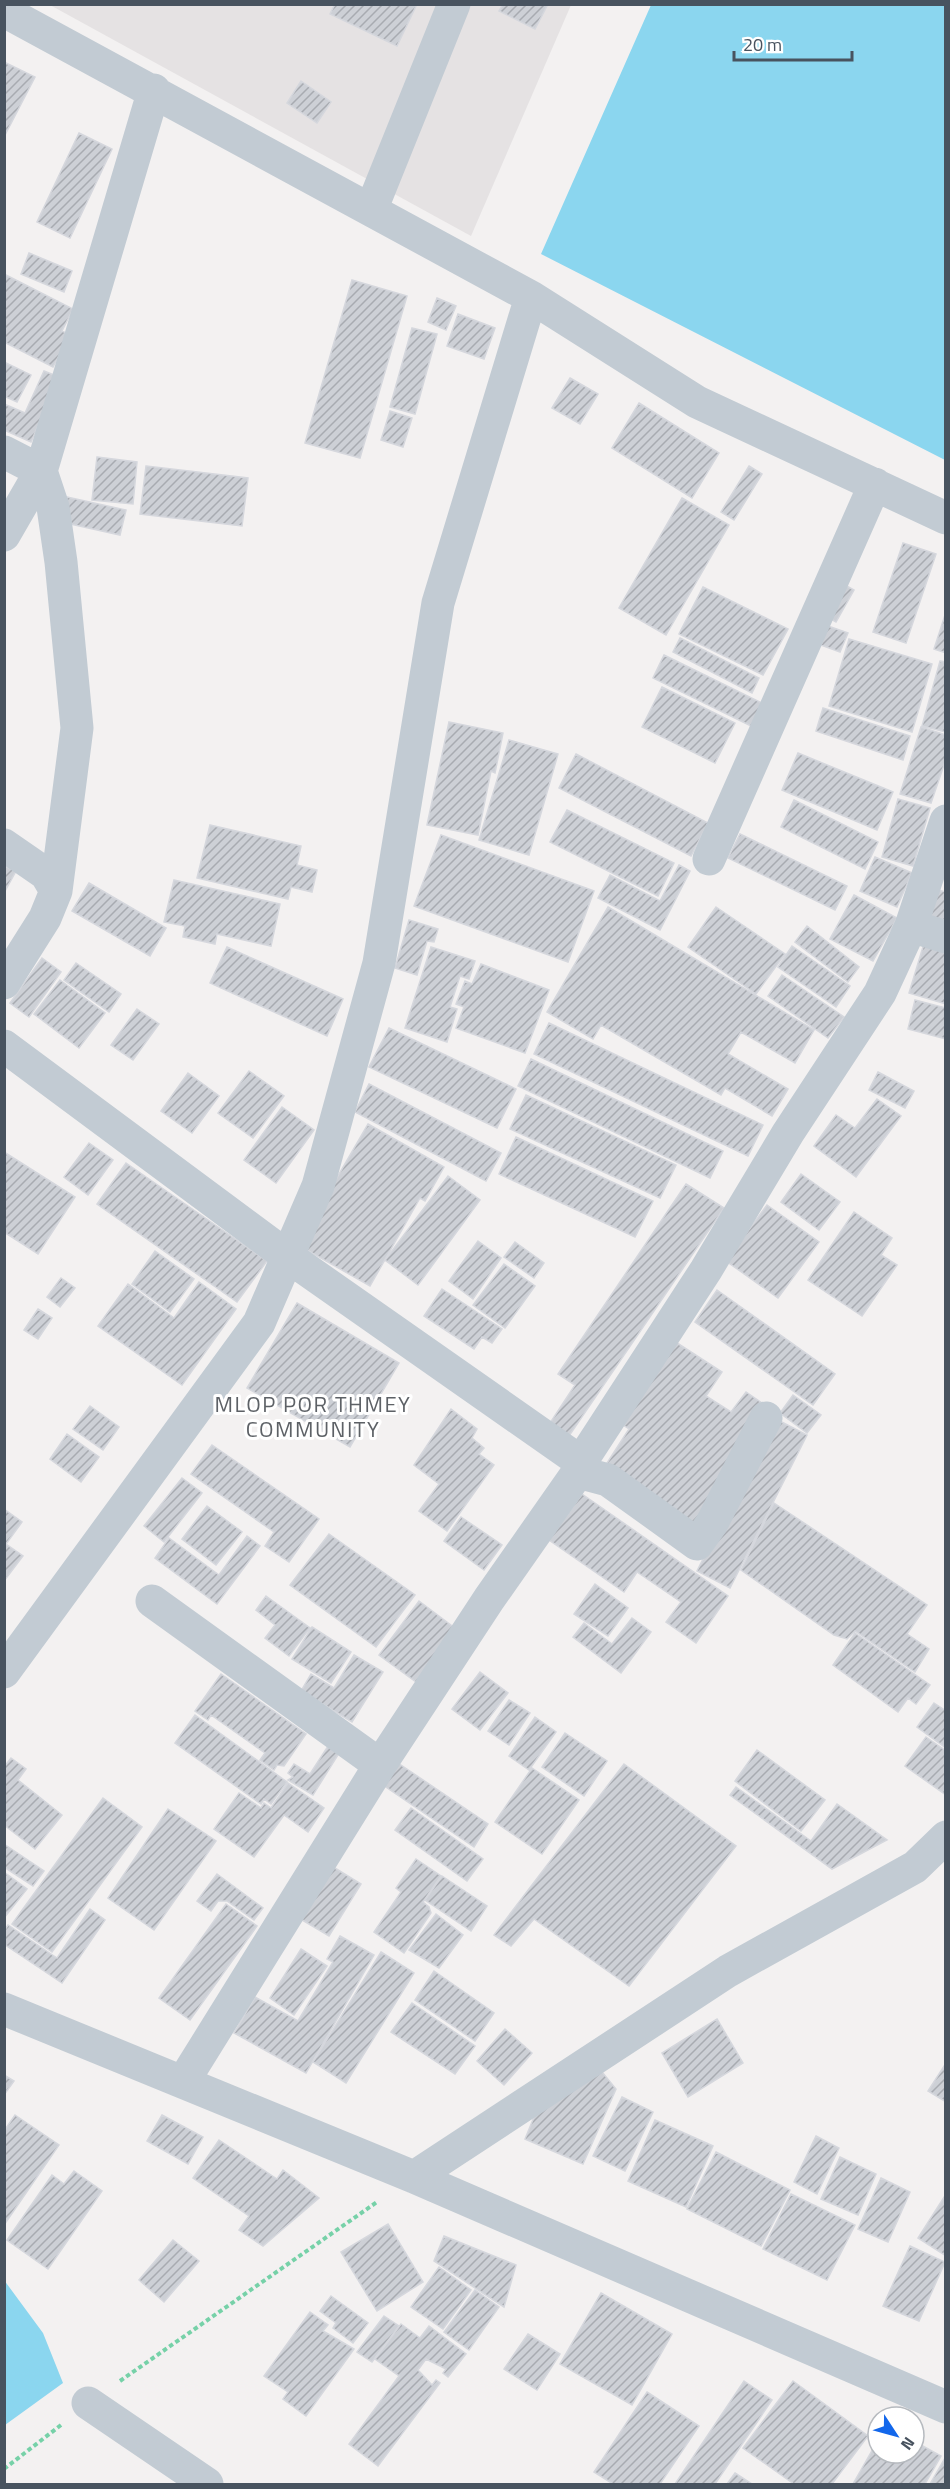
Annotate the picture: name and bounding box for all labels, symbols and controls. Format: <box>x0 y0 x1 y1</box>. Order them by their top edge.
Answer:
scale bar <box>734 24 852 62</box>
text: 20 m <box>743 31 782 58</box>
district label: MLOP POR THMEY COMMUNITY <box>215 1387 411 1446</box>
north arrow <box>866 2405 926 2465</box>
text: N <box>895 2432 921 2455</box>

